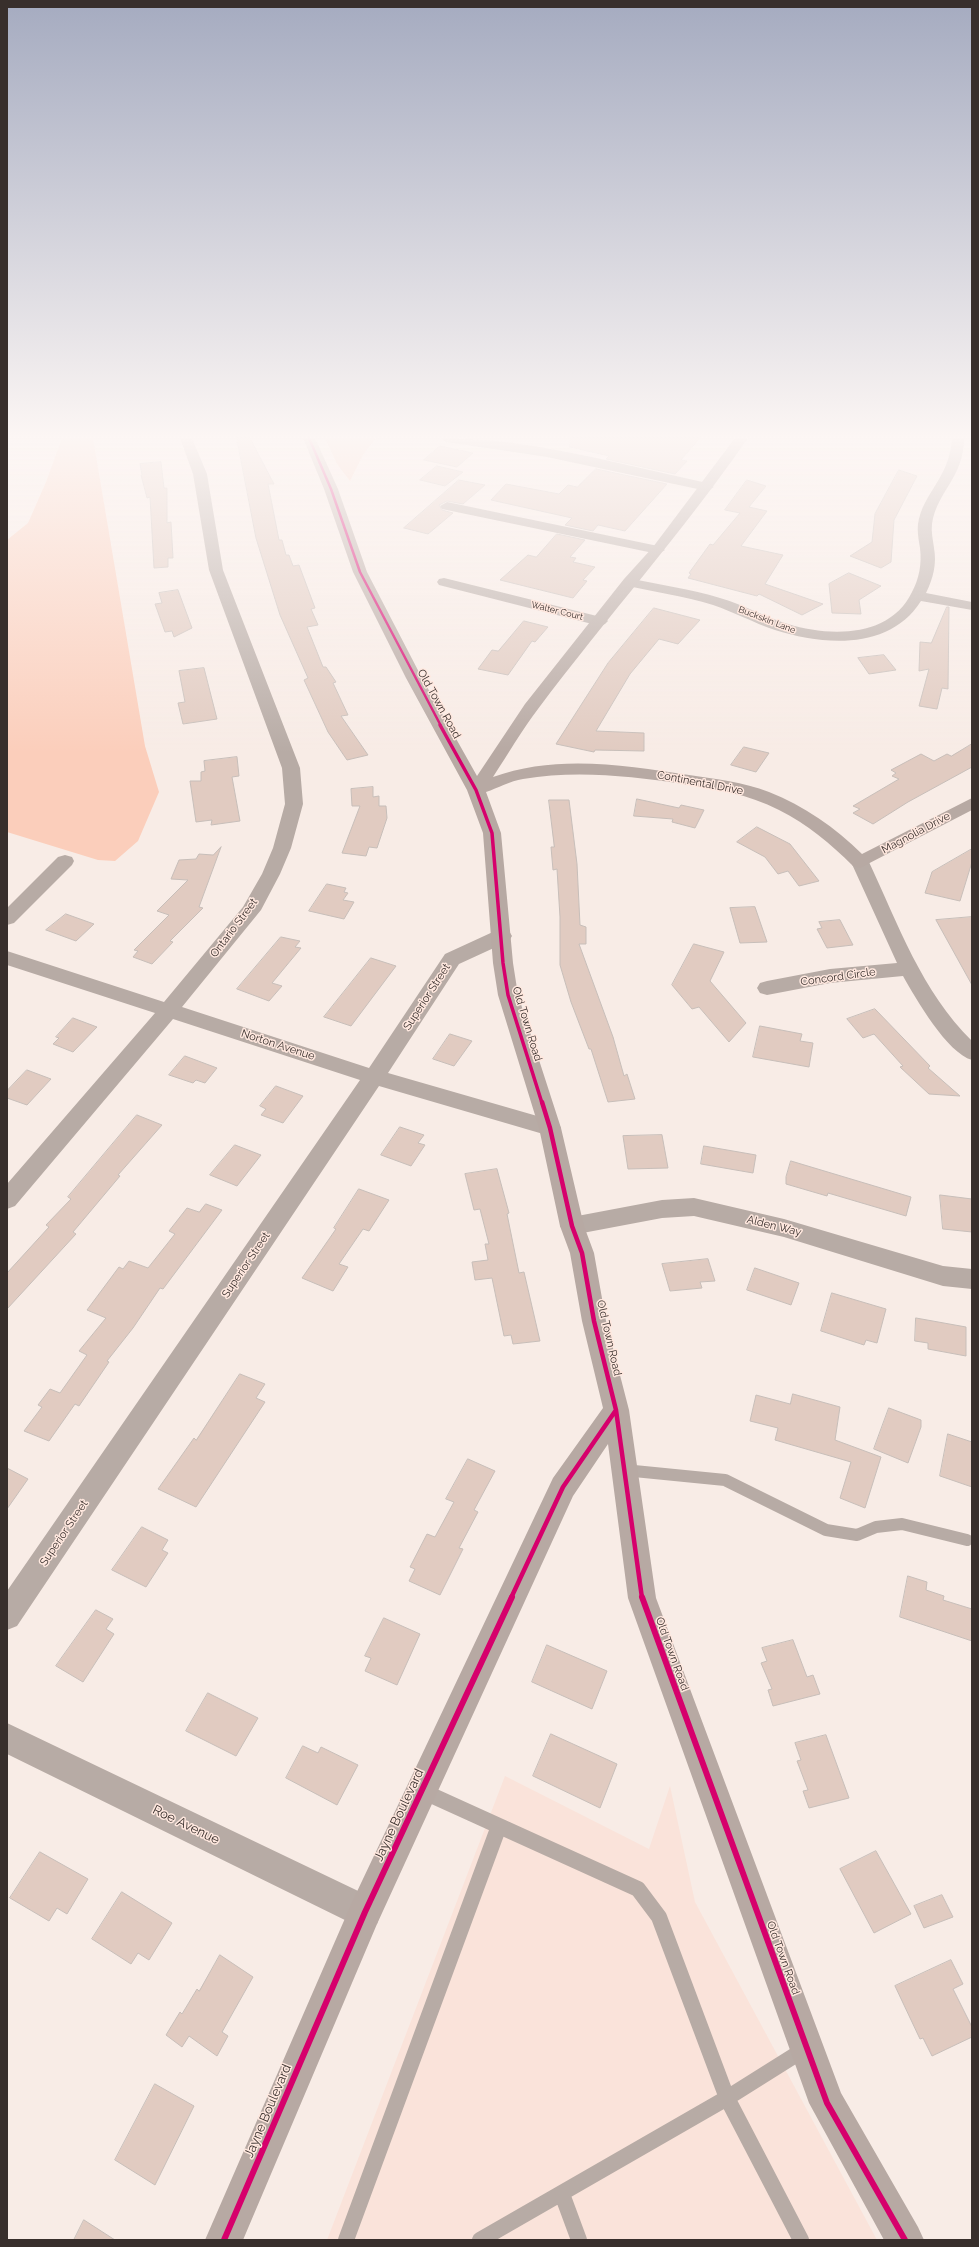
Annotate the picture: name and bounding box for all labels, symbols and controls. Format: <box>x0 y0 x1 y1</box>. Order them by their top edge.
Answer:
street label: Walter Court <box>530 599 584 623</box>
street label: Buckskin Lane <box>737 604 797 636</box>
street label: Old Town Road <box>414 667 464 741</box>
street label: Continental Drive <box>656 768 744 798</box>
street label: Magnolia Drive <box>879 809 953 857</box>
street label: Ontario Street <box>208 896 260 960</box>
street label: Superior Street <box>401 961 453 1033</box>
street label: Concord Circle <box>800 965 876 989</box>
street label: Old Town Road <box>509 985 545 1063</box>
street label: Norton Avenue <box>239 1027 317 1063</box>
street label: Alden Way <box>745 1213 803 1239</box>
street label: Superior Street <box>219 1230 273 1300</box>
street label: Old Town Road <box>594 1299 624 1377</box>
street label: Superior Street <box>37 1498 91 1568</box>
street label: Old Town Road <box>653 1615 691 1693</box>
street label: Jayne Boulevard <box>371 1766 427 1864</box>
street label: Roe Avenue <box>150 1802 222 1848</box>
street label: Old Town Road <box>764 1919 802 1997</box>
street label: Jayne Boulevard <box>241 2062 295 2160</box>

